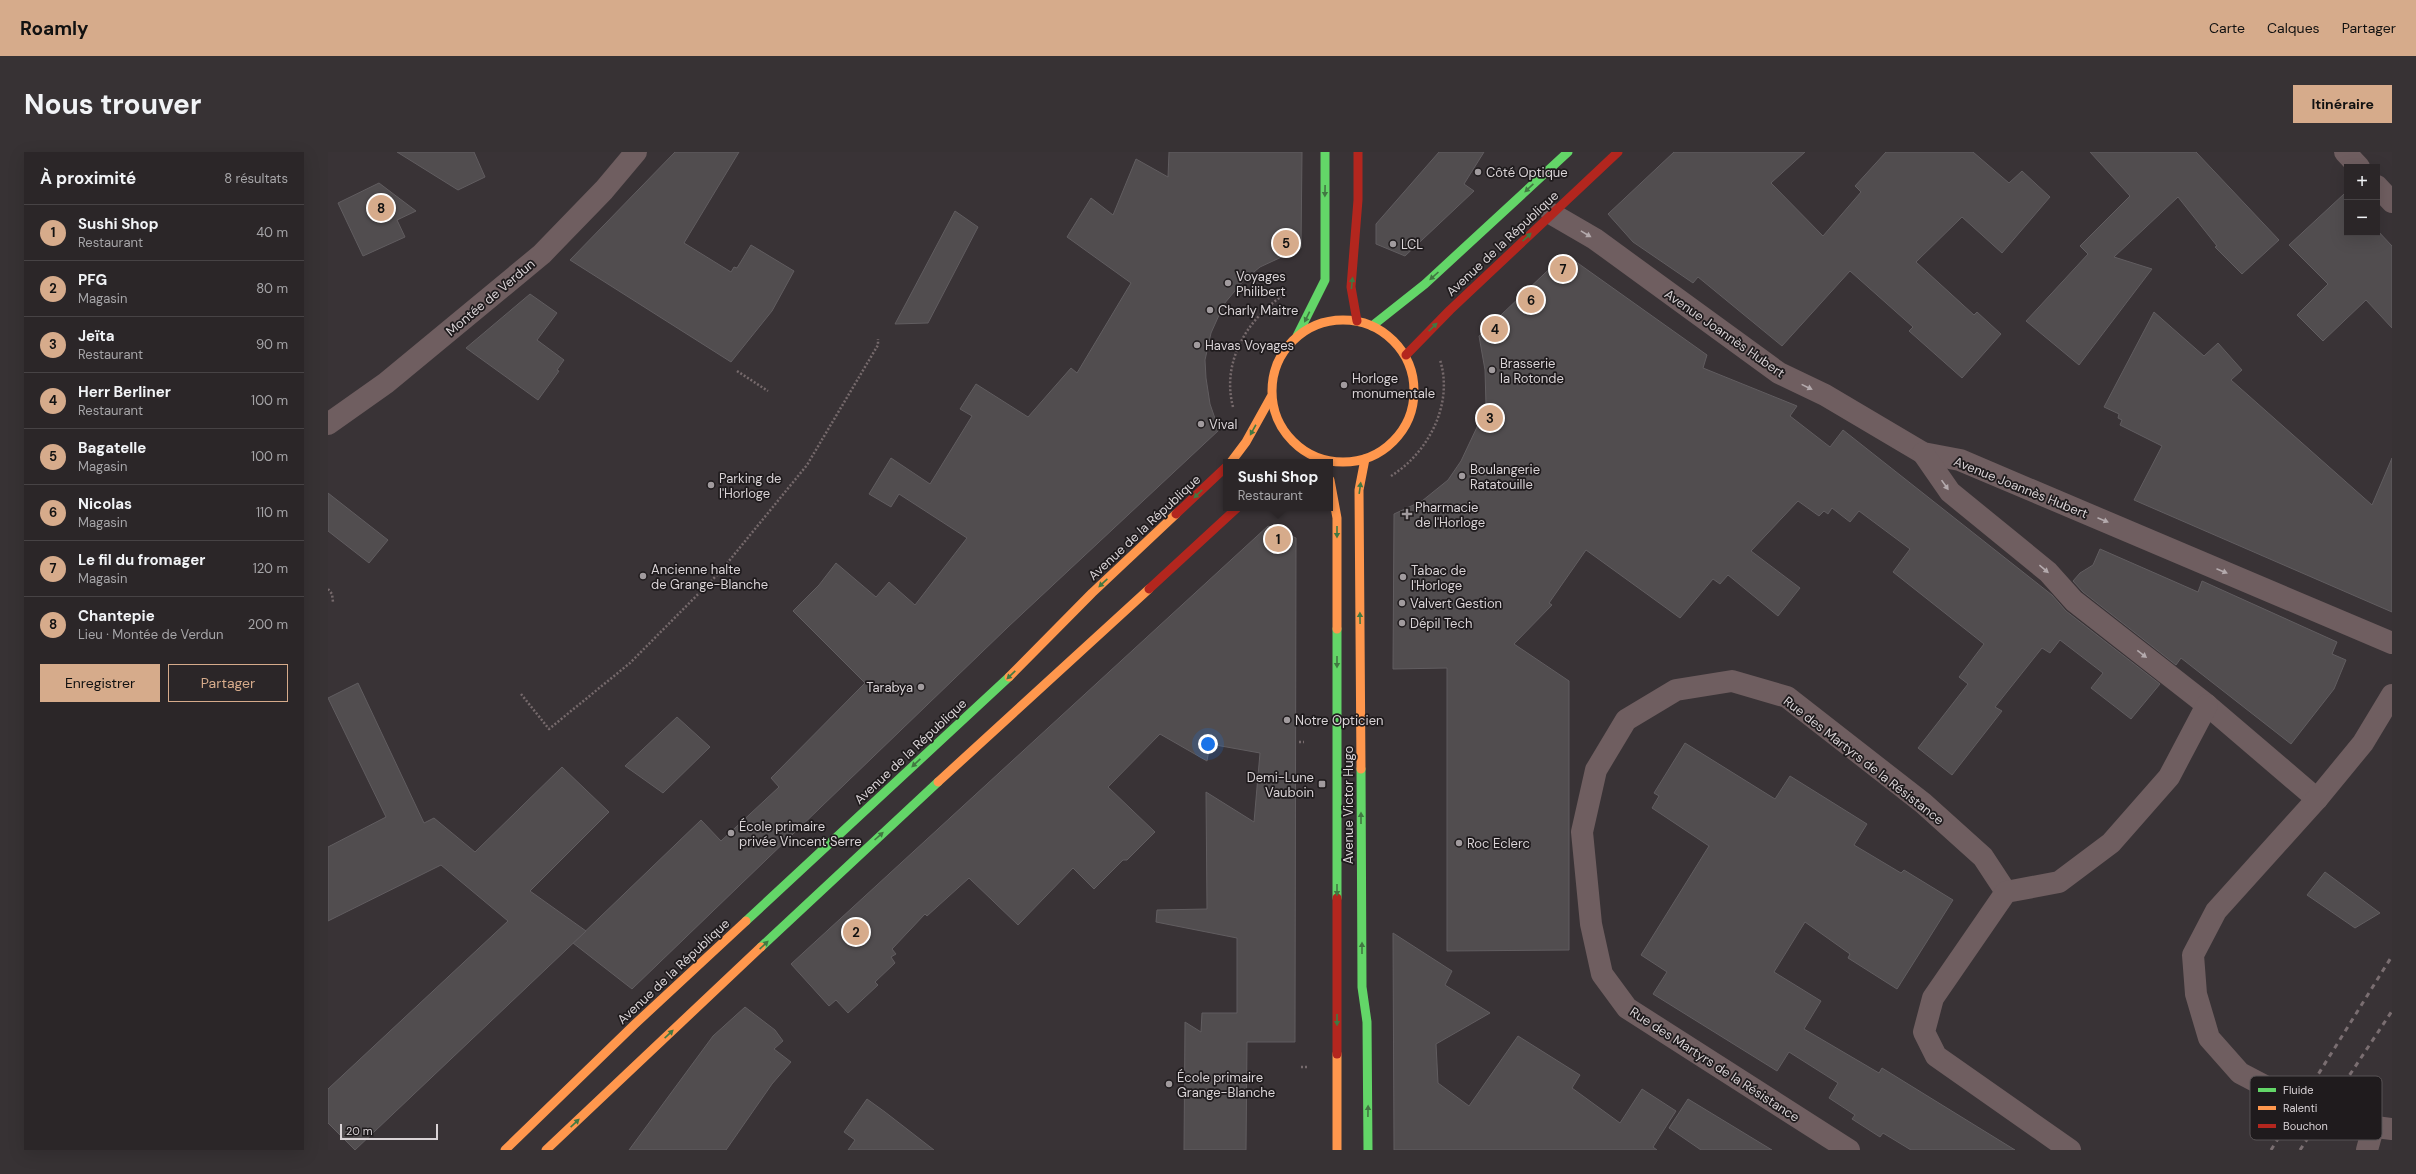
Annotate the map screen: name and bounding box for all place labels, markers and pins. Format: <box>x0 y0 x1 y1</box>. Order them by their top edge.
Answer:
place label: Côté Optique <box>1486 164 1568 181</box>
marker: Côté Optique <box>1473 167 1483 177</box>
pin: 8 <box>368 193 394 223</box>
pin: 5 <box>1273 228 1299 258</box>
place label: LCL <box>1401 236 1423 253</box>
marker: LCL <box>1388 239 1398 249</box>
pin: 7 <box>1550 254 1576 284</box>
place label: Voyages Philibert <box>1236 268 1286 300</box>
marker: Voyages Philibert <box>1223 278 1233 288</box>
pin: 6 <box>1518 285 1544 315</box>
place label: Charly Maitre <box>1218 302 1298 319</box>
marker: Charly Maitre <box>1205 305 1215 315</box>
pin: 4 <box>1482 314 1508 344</box>
place label: Havas Voyages <box>1205 337 1294 354</box>
marker: Havas Voyages <box>1192 340 1202 350</box>
place label: Brasserie la Rotonde <box>1500 355 1564 387</box>
marker: Brasserie la Rotonde <box>1487 365 1497 375</box>
place label: Horloge monumentale <box>1352 370 1435 402</box>
marker: Horloge monumentale <box>1339 380 1349 390</box>
pin: 3 <box>1477 403 1503 433</box>
place label: Vival <box>1209 416 1237 433</box>
marker: Vival <box>1196 419 1206 429</box>
place label: Boulangerie Ratatouille <box>1470 461 1540 493</box>
place label: Parking de l'Horloge <box>719 470 782 502</box>
marker: Boulangerie Ratatouille <box>1457 471 1467 481</box>
marker: Parking de l'Horloge <box>706 480 716 490</box>
place label: Pharmacie de l'Horloge <box>1415 499 1485 531</box>
marker: Pharmacie de l'Horloge <box>1402 509 1412 519</box>
pin: 1 <box>1265 524 1291 554</box>
place label: Ancienne halte de Grange-Blanche <box>651 561 768 593</box>
place label: Tabac de l'Horloge <box>1411 562 1466 594</box>
marker: Ancienne halte de Grange-Blanche <box>638 571 648 581</box>
marker: Tabac de l'Horloge <box>1398 572 1408 582</box>
place label: Valvert Gestion <box>1410 595 1502 612</box>
marker: Valvert Gestion <box>1397 598 1407 608</box>
place label: Dépil Tech <box>1410 615 1472 632</box>
marker: Dépil Tech <box>1397 618 1407 628</box>
place label: Tarabya <box>866 679 913 696</box>
marker: Tarabya <box>916 682 926 692</box>
place label: Notre Opticien <box>1295 712 1384 729</box>
marker: Notre Opticien <box>1282 715 1292 725</box>
place label: Demi-Lune Vauboin <box>1247 769 1314 801</box>
marker: Demi-Lune Vauboin <box>1317 779 1327 789</box>
place label: École primaire privée Vincent Serre <box>739 817 862 850</box>
marker: École primaire privée Vincent Serre <box>726 828 736 838</box>
place label: Roc Eclerc <box>1467 835 1530 852</box>
marker: Roc Eclerc <box>1454 838 1464 848</box>
pin: 2 <box>843 917 869 947</box>
place label: École primaire Grange-Blanche <box>1177 1068 1275 1101</box>
marker: École primaire Grange-Blanche <box>1164 1079 1174 1089</box>

